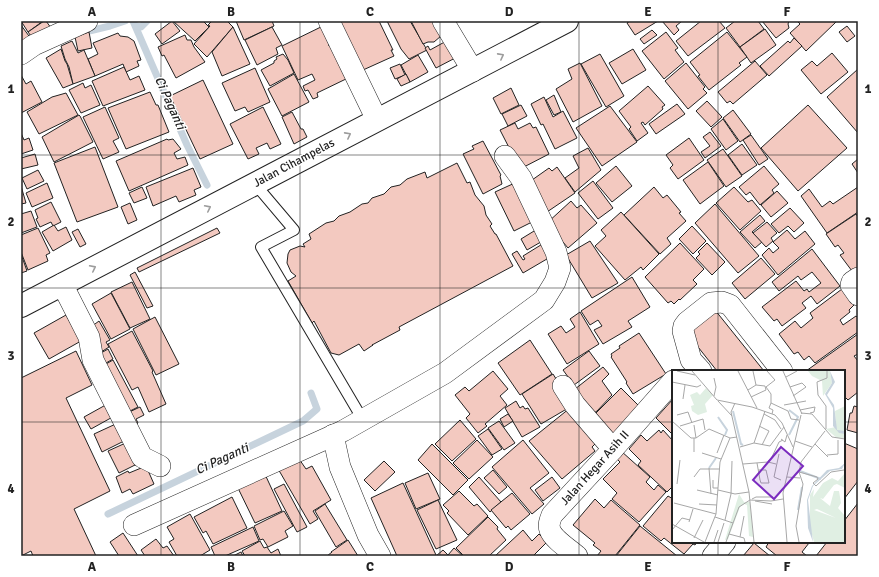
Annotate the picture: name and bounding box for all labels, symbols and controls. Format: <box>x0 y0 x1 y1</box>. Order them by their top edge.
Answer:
text: A <box>88 4 97 20</box>
text: B <box>227 4 235 20</box>
text: C <box>366 4 374 20</box>
text: D <box>505 4 514 20</box>
text: E <box>644 4 652 20</box>
text: F <box>784 4 791 20</box>
one-way arrow <box>497 53 504 61</box>
water label: Ci Paganti <box>151 74 189 133</box>
text: 1 <box>7 81 15 97</box>
text: 1 <box>864 81 872 97</box>
one-way arrow <box>344 132 351 140</box>
street label: Jalan Cihampelas <box>251 135 337 191</box>
one-way arrow <box>204 206 212 213</box>
text: 2 <box>7 214 15 230</box>
text: 2 <box>864 214 872 230</box>
one-way arrow <box>88 265 96 273</box>
text: 3 <box>7 348 15 364</box>
text: 3 <box>864 348 872 364</box>
inset map <box>672 370 845 543</box>
street label: Jalan Hegar Asih II <box>557 427 633 509</box>
water label: Ci Paganti <box>193 439 252 478</box>
text: 4 <box>7 481 15 497</box>
text: 4 <box>864 481 872 497</box>
text: A <box>88 559 97 575</box>
text: B <box>227 559 235 575</box>
text: C <box>366 559 374 575</box>
text: D <box>505 559 514 575</box>
text: E <box>644 559 652 575</box>
text: F <box>784 559 791 575</box>

